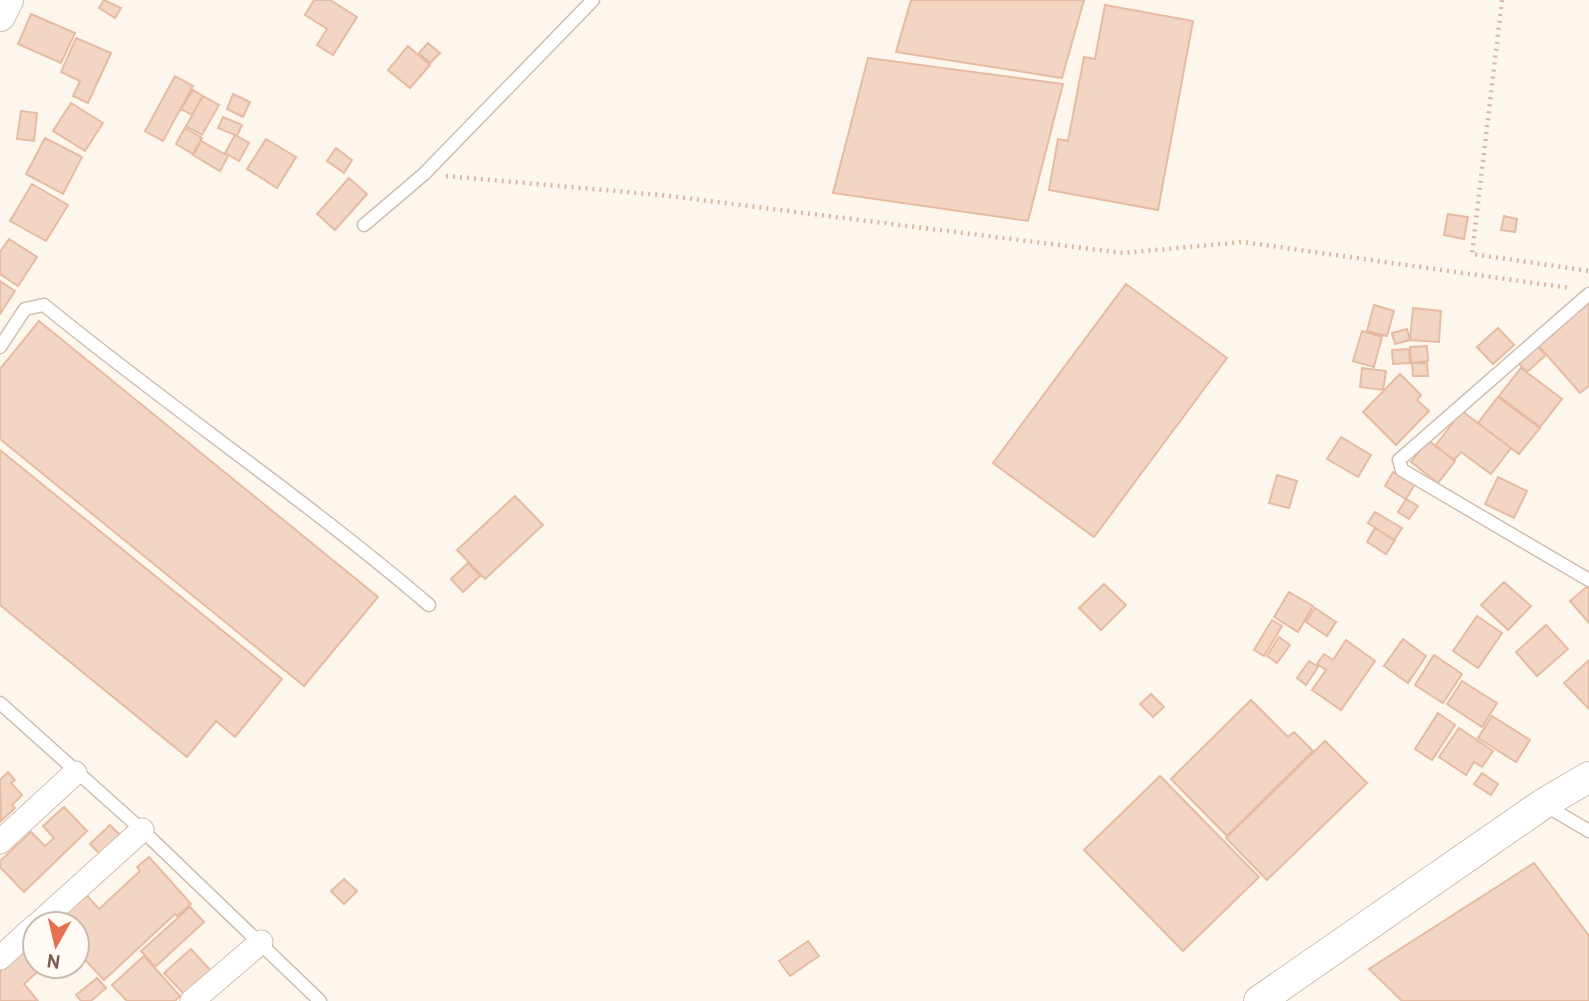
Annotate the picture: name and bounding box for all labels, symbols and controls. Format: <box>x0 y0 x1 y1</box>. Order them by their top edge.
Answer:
north arrow <box>21 910 91 980</box>
text: N <box>45 947 62 973</box>

